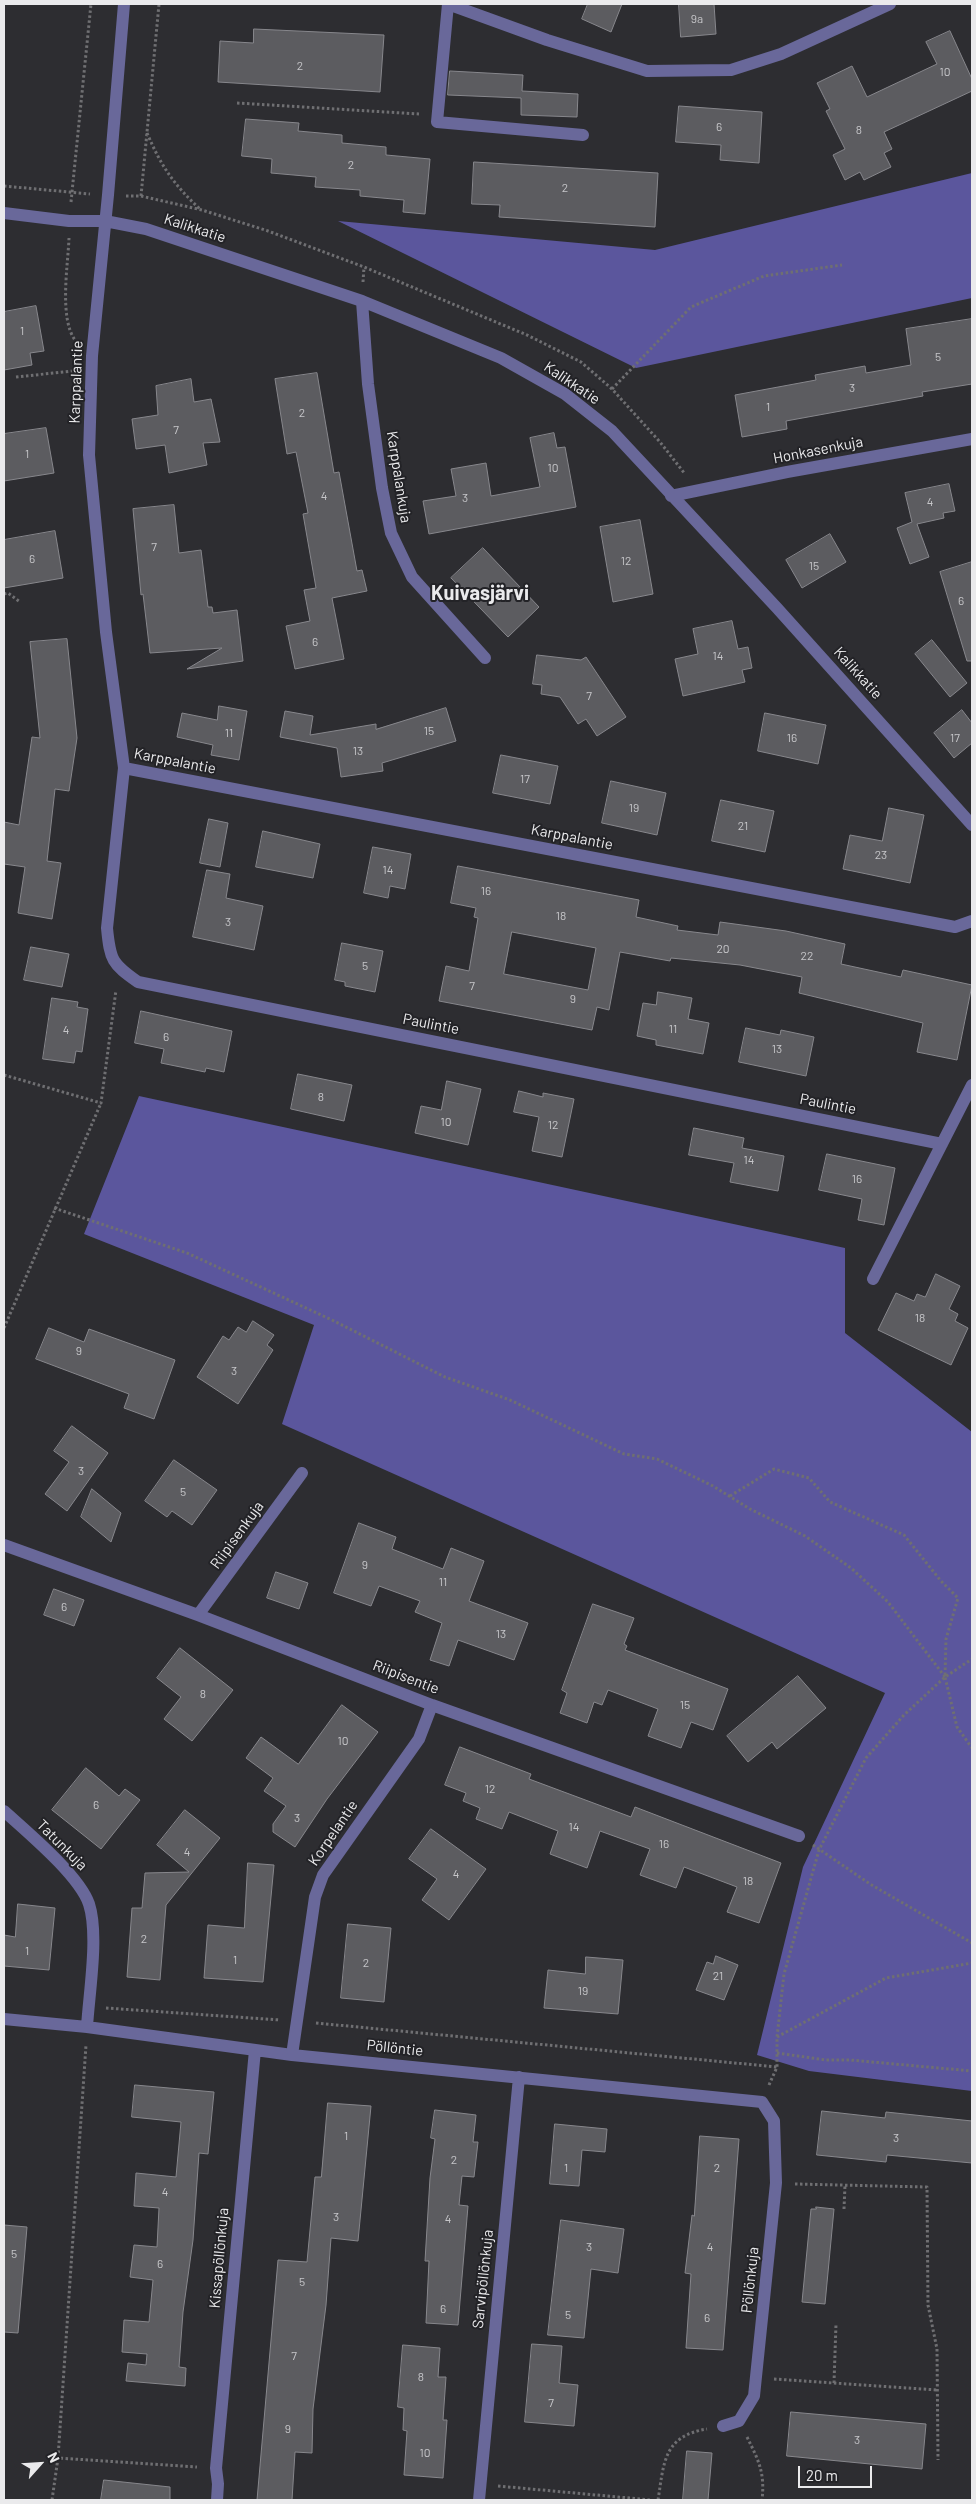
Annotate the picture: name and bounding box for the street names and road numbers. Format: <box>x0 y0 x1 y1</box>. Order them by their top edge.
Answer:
street label: Kalikkatie <box>162 210 228 246</box>
street label: Karppalantie <box>66 340 86 424</box>
street label: Kalikkatie <box>540 358 604 408</box>
street label: Karppalankuja <box>383 430 415 524</box>
street label: Honkasenkuja <box>771 432 865 468</box>
street label: Kalikkatie <box>830 643 886 703</box>
street label: Karppalantie <box>133 744 217 778</box>
street label: Karppalantie <box>530 820 614 854</box>
street label: Paulintie <box>401 1010 461 1038</box>
street label: Paulintie <box>798 1090 858 1118</box>
street label: Riipisenkuja <box>206 1498 268 1572</box>
street label: Riipisentie <box>370 1656 442 1698</box>
street label: Korpelantie <box>305 1797 361 1869</box>
street label: Tatunkuja <box>33 1816 91 1874</box>
street label: Pöllöntie <box>366 2036 424 2060</box>
street label: Kissapöllönkuja <box>206 2207 232 2309</box>
street label: Sarvipöllönkuja <box>469 2229 497 2329</box>
street label: Pöllönkuja <box>738 2246 762 2314</box>

